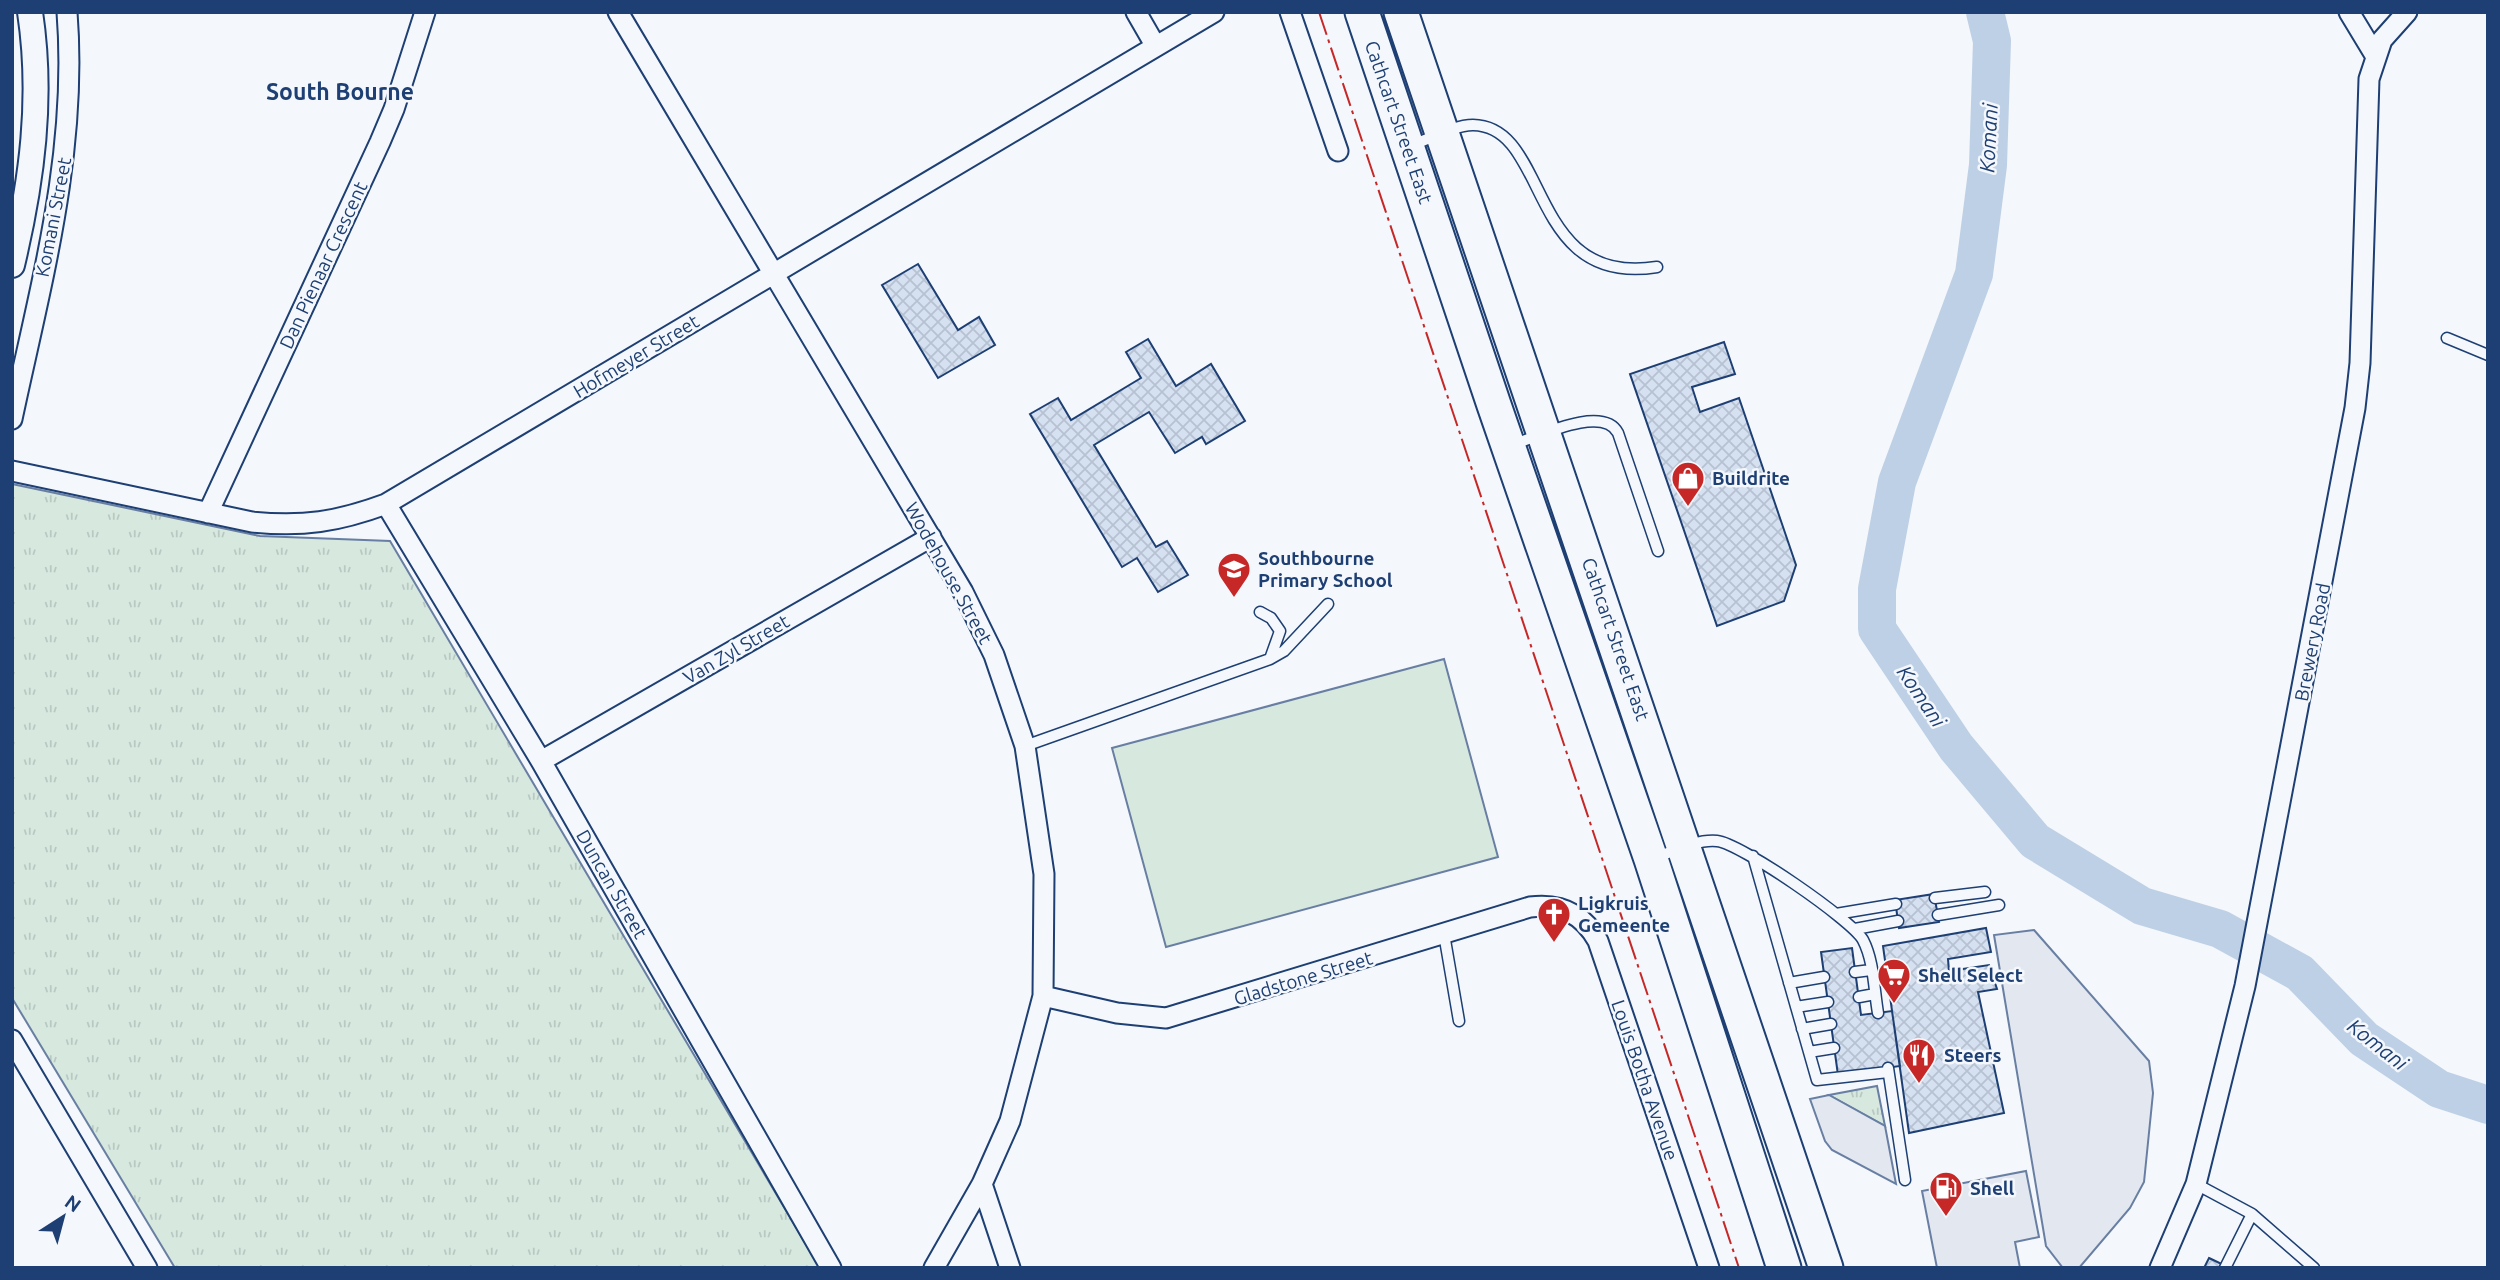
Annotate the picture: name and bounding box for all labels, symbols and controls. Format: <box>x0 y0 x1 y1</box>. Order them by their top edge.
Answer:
street label: Cathcart Street East <box>1361 38 1437 207</box>
district label: South Bourne <box>266 79 414 104</box>
water label: Komani <box>1974 102 2002 173</box>
street label: Komani Street <box>31 155 75 279</box>
street label: Dan Pienaar Crescent <box>275 177 372 352</box>
street label: Hofmeyer Street <box>569 310 703 402</box>
shop icon: Buildrite <box>1669 459 1707 508</box>
place label: Buildrite <box>1712 467 1790 489</box>
street label: Wodehouse Street <box>901 498 997 648</box>
place label: Southbourne Primary School <box>1258 547 1393 591</box>
school or university icon: Southbourne Primary School <box>1215 550 1253 599</box>
street label: Cathcart Street East <box>1578 555 1654 724</box>
street label: Brewery Road <box>2290 581 2334 703</box>
street label: Van Zyl Street <box>679 610 793 688</box>
water label: Komani <box>1893 661 1952 732</box>
street label: Duncan Street <box>572 826 652 943</box>
place label: Ligkruis Gemeente <box>1578 892 1670 936</box>
church icon: Ligkruis Gemeente <box>1535 895 1573 944</box>
street label: Gladstone Street <box>1231 946 1376 1010</box>
supermarket icon: Shell Select <box>1875 956 1913 1005</box>
place label: Shell Select <box>1918 964 2023 986</box>
street label: Louis Botha Avenue <box>1607 997 1683 1163</box>
water label: Komani <box>2343 1013 2413 1075</box>
restaurant icon: Steers <box>1900 1036 1938 1085</box>
place label: Steers <box>1944 1044 2001 1066</box>
fuel station icon: Shell <box>1927 1169 1965 1218</box>
place label: Shell <box>1970 1177 2015 1199</box>
north arrow <box>28 1182 98 1252</box>
text: N <box>61 1190 85 1216</box>

